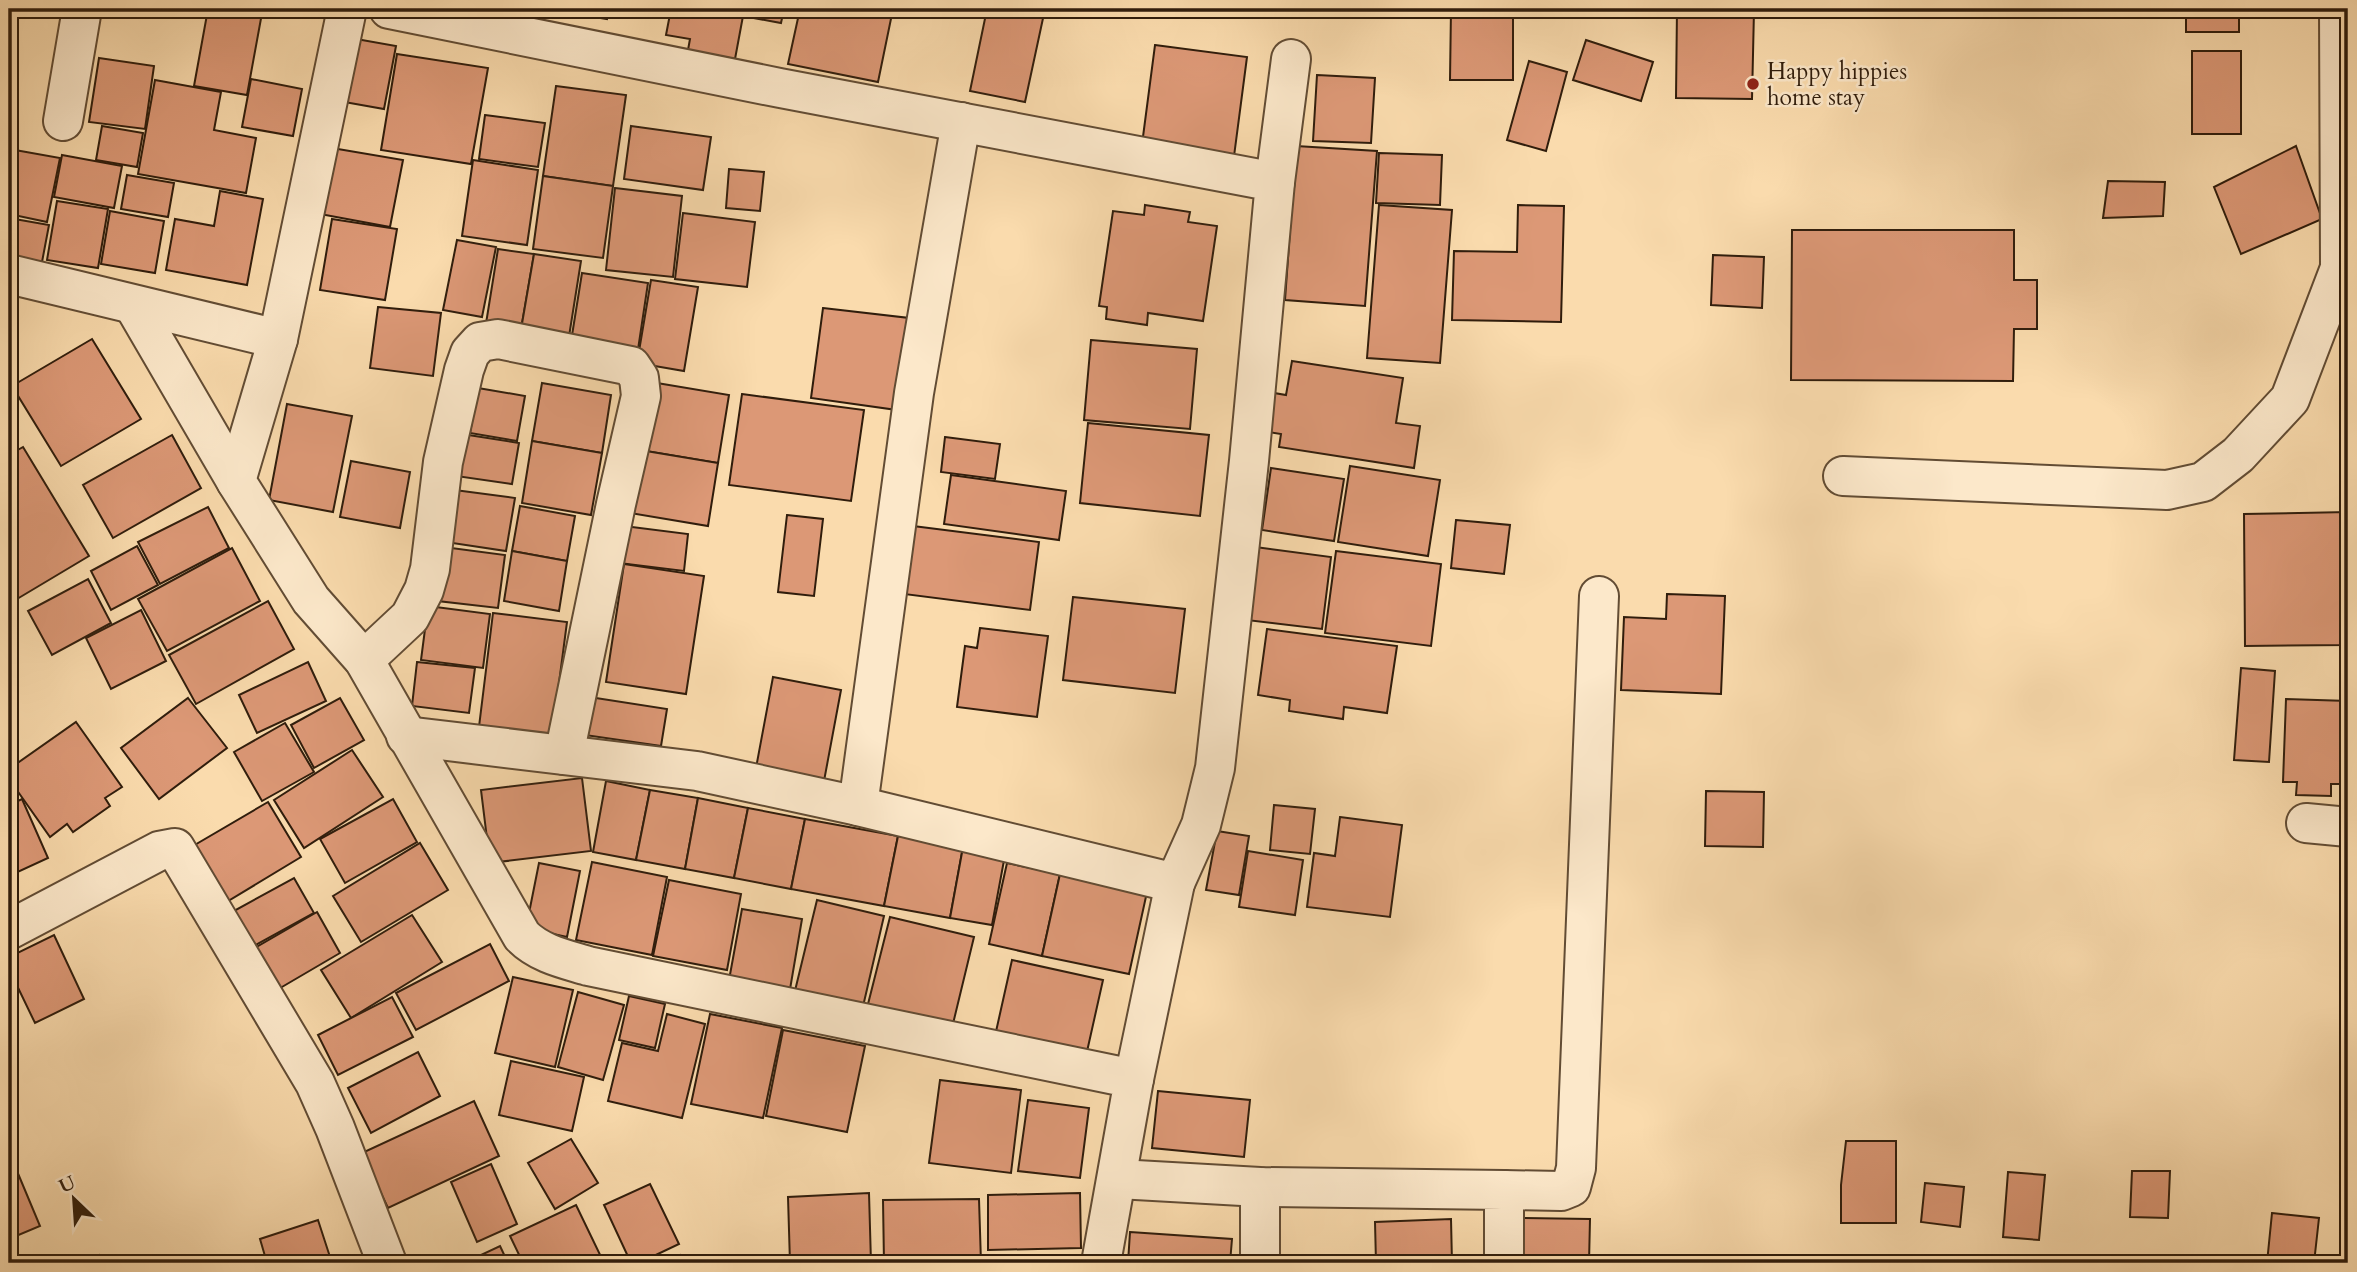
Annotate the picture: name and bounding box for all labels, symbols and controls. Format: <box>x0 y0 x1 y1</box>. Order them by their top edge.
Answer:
place label: Happy hippies home stay <box>1767 56 1907 113</box>
marker: Happy hippies home stay <box>1745 76 1761 92</box>
north arrow <box>38 1164 108 1234</box>
text: U <box>55 1169 80 1200</box>

